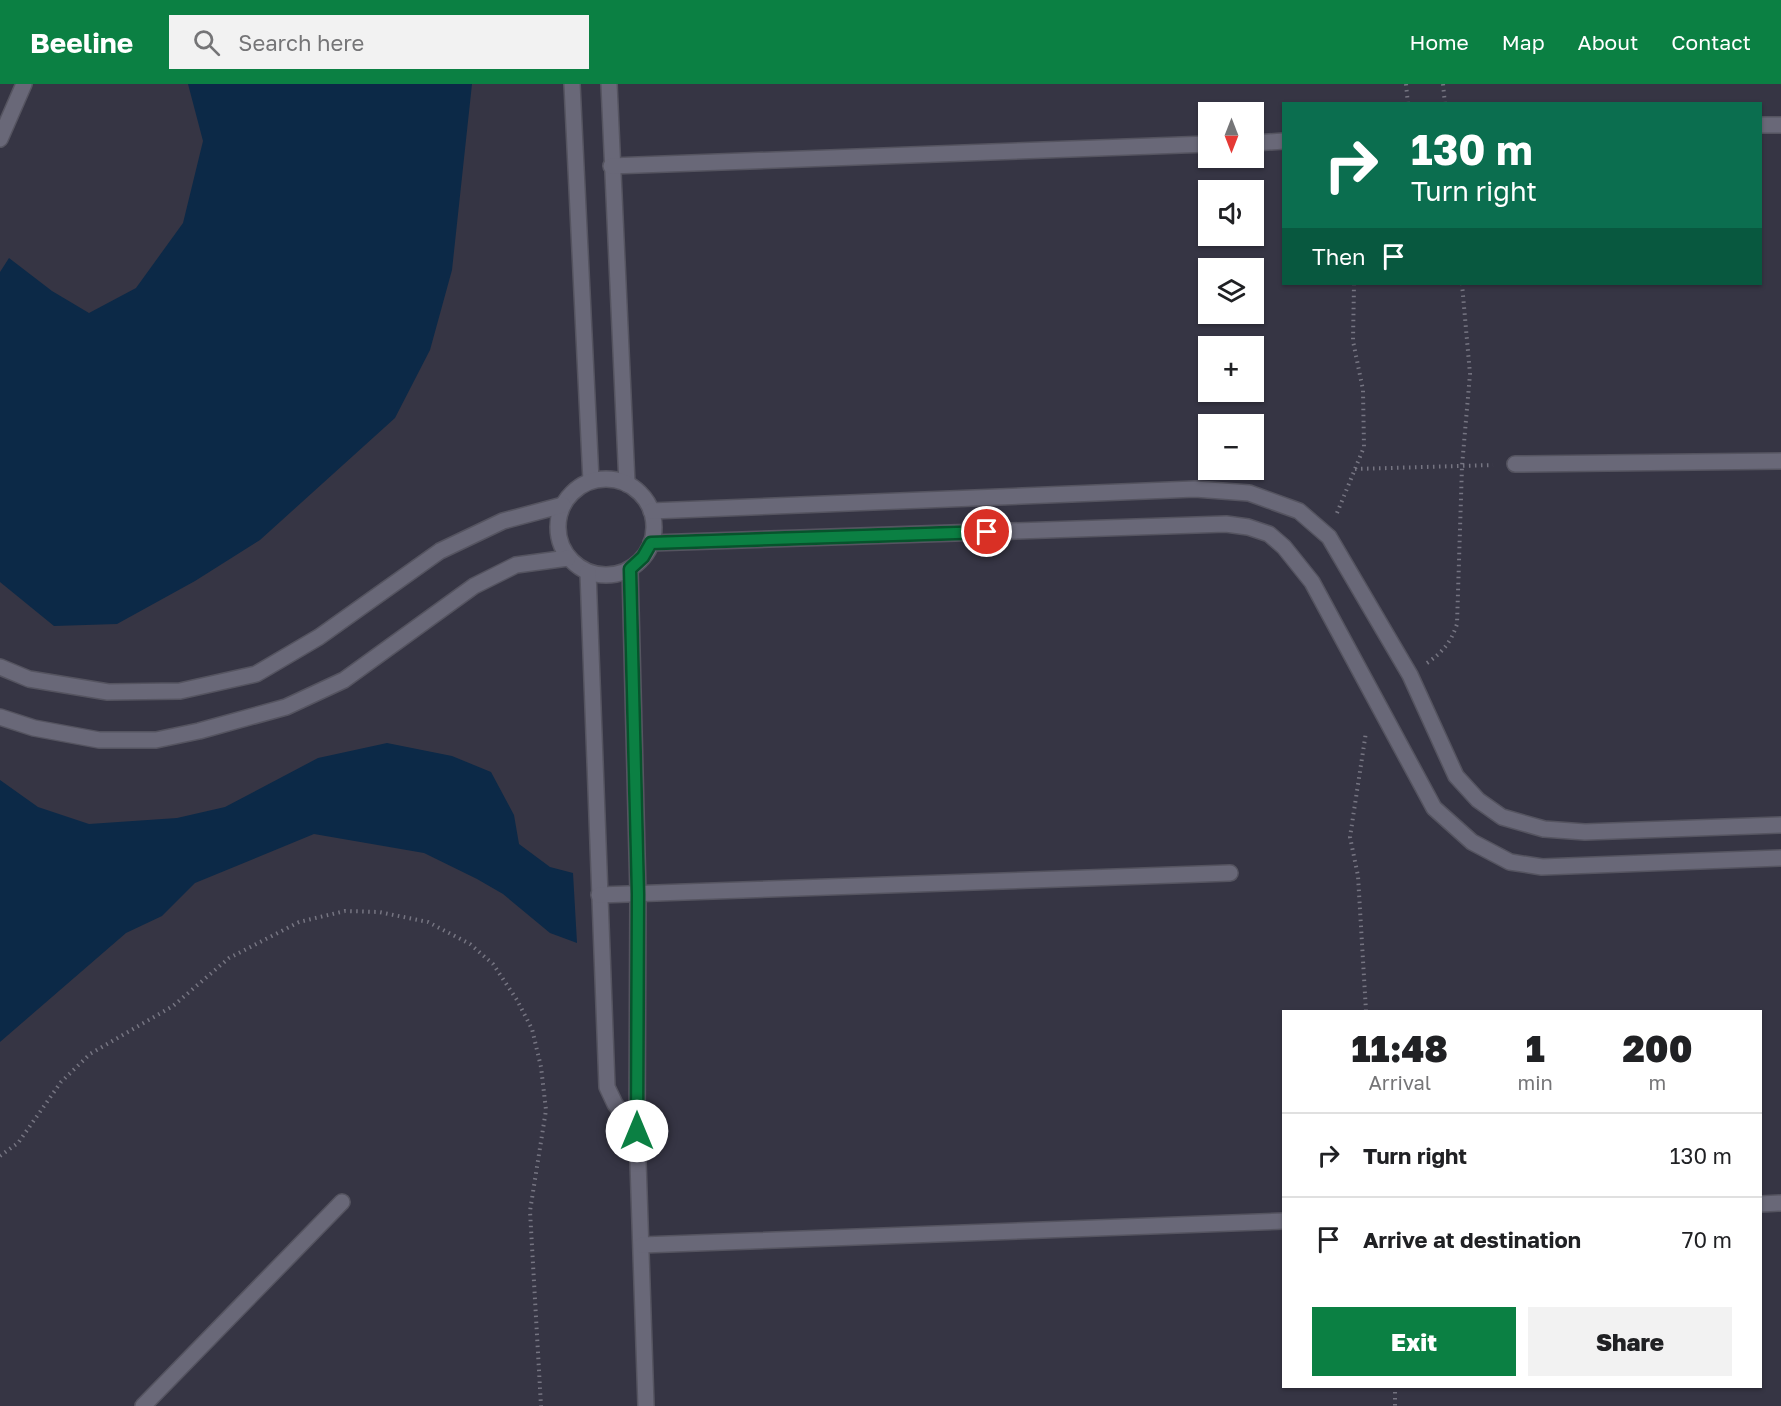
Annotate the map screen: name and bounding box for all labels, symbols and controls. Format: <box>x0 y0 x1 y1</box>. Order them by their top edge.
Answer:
search box <box>169 15 589 69</box>
text: Beeline <box>30 26 133 59</box>
icon: search <box>190 26 223 59</box>
text: Search here <box>238 29 364 56</box>
text: Home <box>1409 29 1469 55</box>
text: Map <box>1502 29 1545 55</box>
text: About <box>1578 29 1638 55</box>
text: Contact <box>1671 29 1751 55</box>
north arrow <box>1198 102 1264 168</box>
map controls <box>1198 102 1264 480</box>
text: 130 m <box>1411 124 1533 174</box>
icon: right <box>1312 126 1390 204</box>
text: Turn right <box>1411 175 1537 207</box>
button: sound <box>1198 180 1264 246</box>
icon: arrive <box>1377 240 1410 273</box>
text: Then <box>1312 243 1365 270</box>
button: layers <box>1198 258 1264 324</box>
button: + <box>1198 336 1264 402</box>
button: − <box>1198 414 1264 480</box>
pin <box>961 506 1012 557</box>
icon: arrive <box>970 515 1003 548</box>
text: 11:48 <box>1352 1027 1448 1070</box>
text: 1 <box>1526 1027 1545 1070</box>
text: 200 <box>1623 1027 1692 1070</box>
text: Arrival <box>1368 1070 1431 1094</box>
text: min <box>1518 1070 1553 1094</box>
text: m <box>1649 1070 1666 1094</box>
position arrow <box>605 1099 669 1163</box>
icon: right <box>1312 1139 1345 1172</box>
text: Turn right <box>1363 1142 1467 1169</box>
text: 130 m <box>1670 1142 1732 1169</box>
icon: arrive <box>1312 1223 1345 1256</box>
text: Arrive at destination <box>1363 1226 1581 1253</box>
text: 70 m <box>1682 1226 1732 1253</box>
button: Exit <box>1312 1307 1516 1376</box>
button: Share <box>1528 1307 1732 1376</box>

